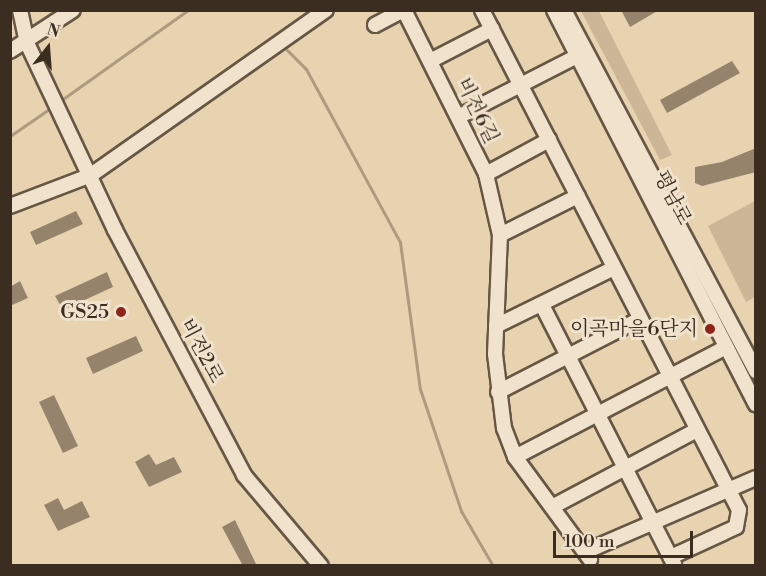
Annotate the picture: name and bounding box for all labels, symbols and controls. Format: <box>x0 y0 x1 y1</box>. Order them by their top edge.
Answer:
north arrow <box>18 18 78 78</box>
text: N <box>44 19 62 42</box>
street label: 비전6길 <box>451 74 503 148</box>
street label: 평남로 <box>648 167 696 229</box>
place label: GS25 <box>60 300 109 324</box>
marker: GS25 <box>114 305 128 319</box>
street label: 비전2로 <box>174 315 228 387</box>
place label: 이곡마을6단지 <box>570 317 698 341</box>
marker: 이곡마을6단지 <box>703 322 717 336</box>
scale bar <box>556 519 696 557</box>
text: 100 m <box>564 530 615 553</box>

